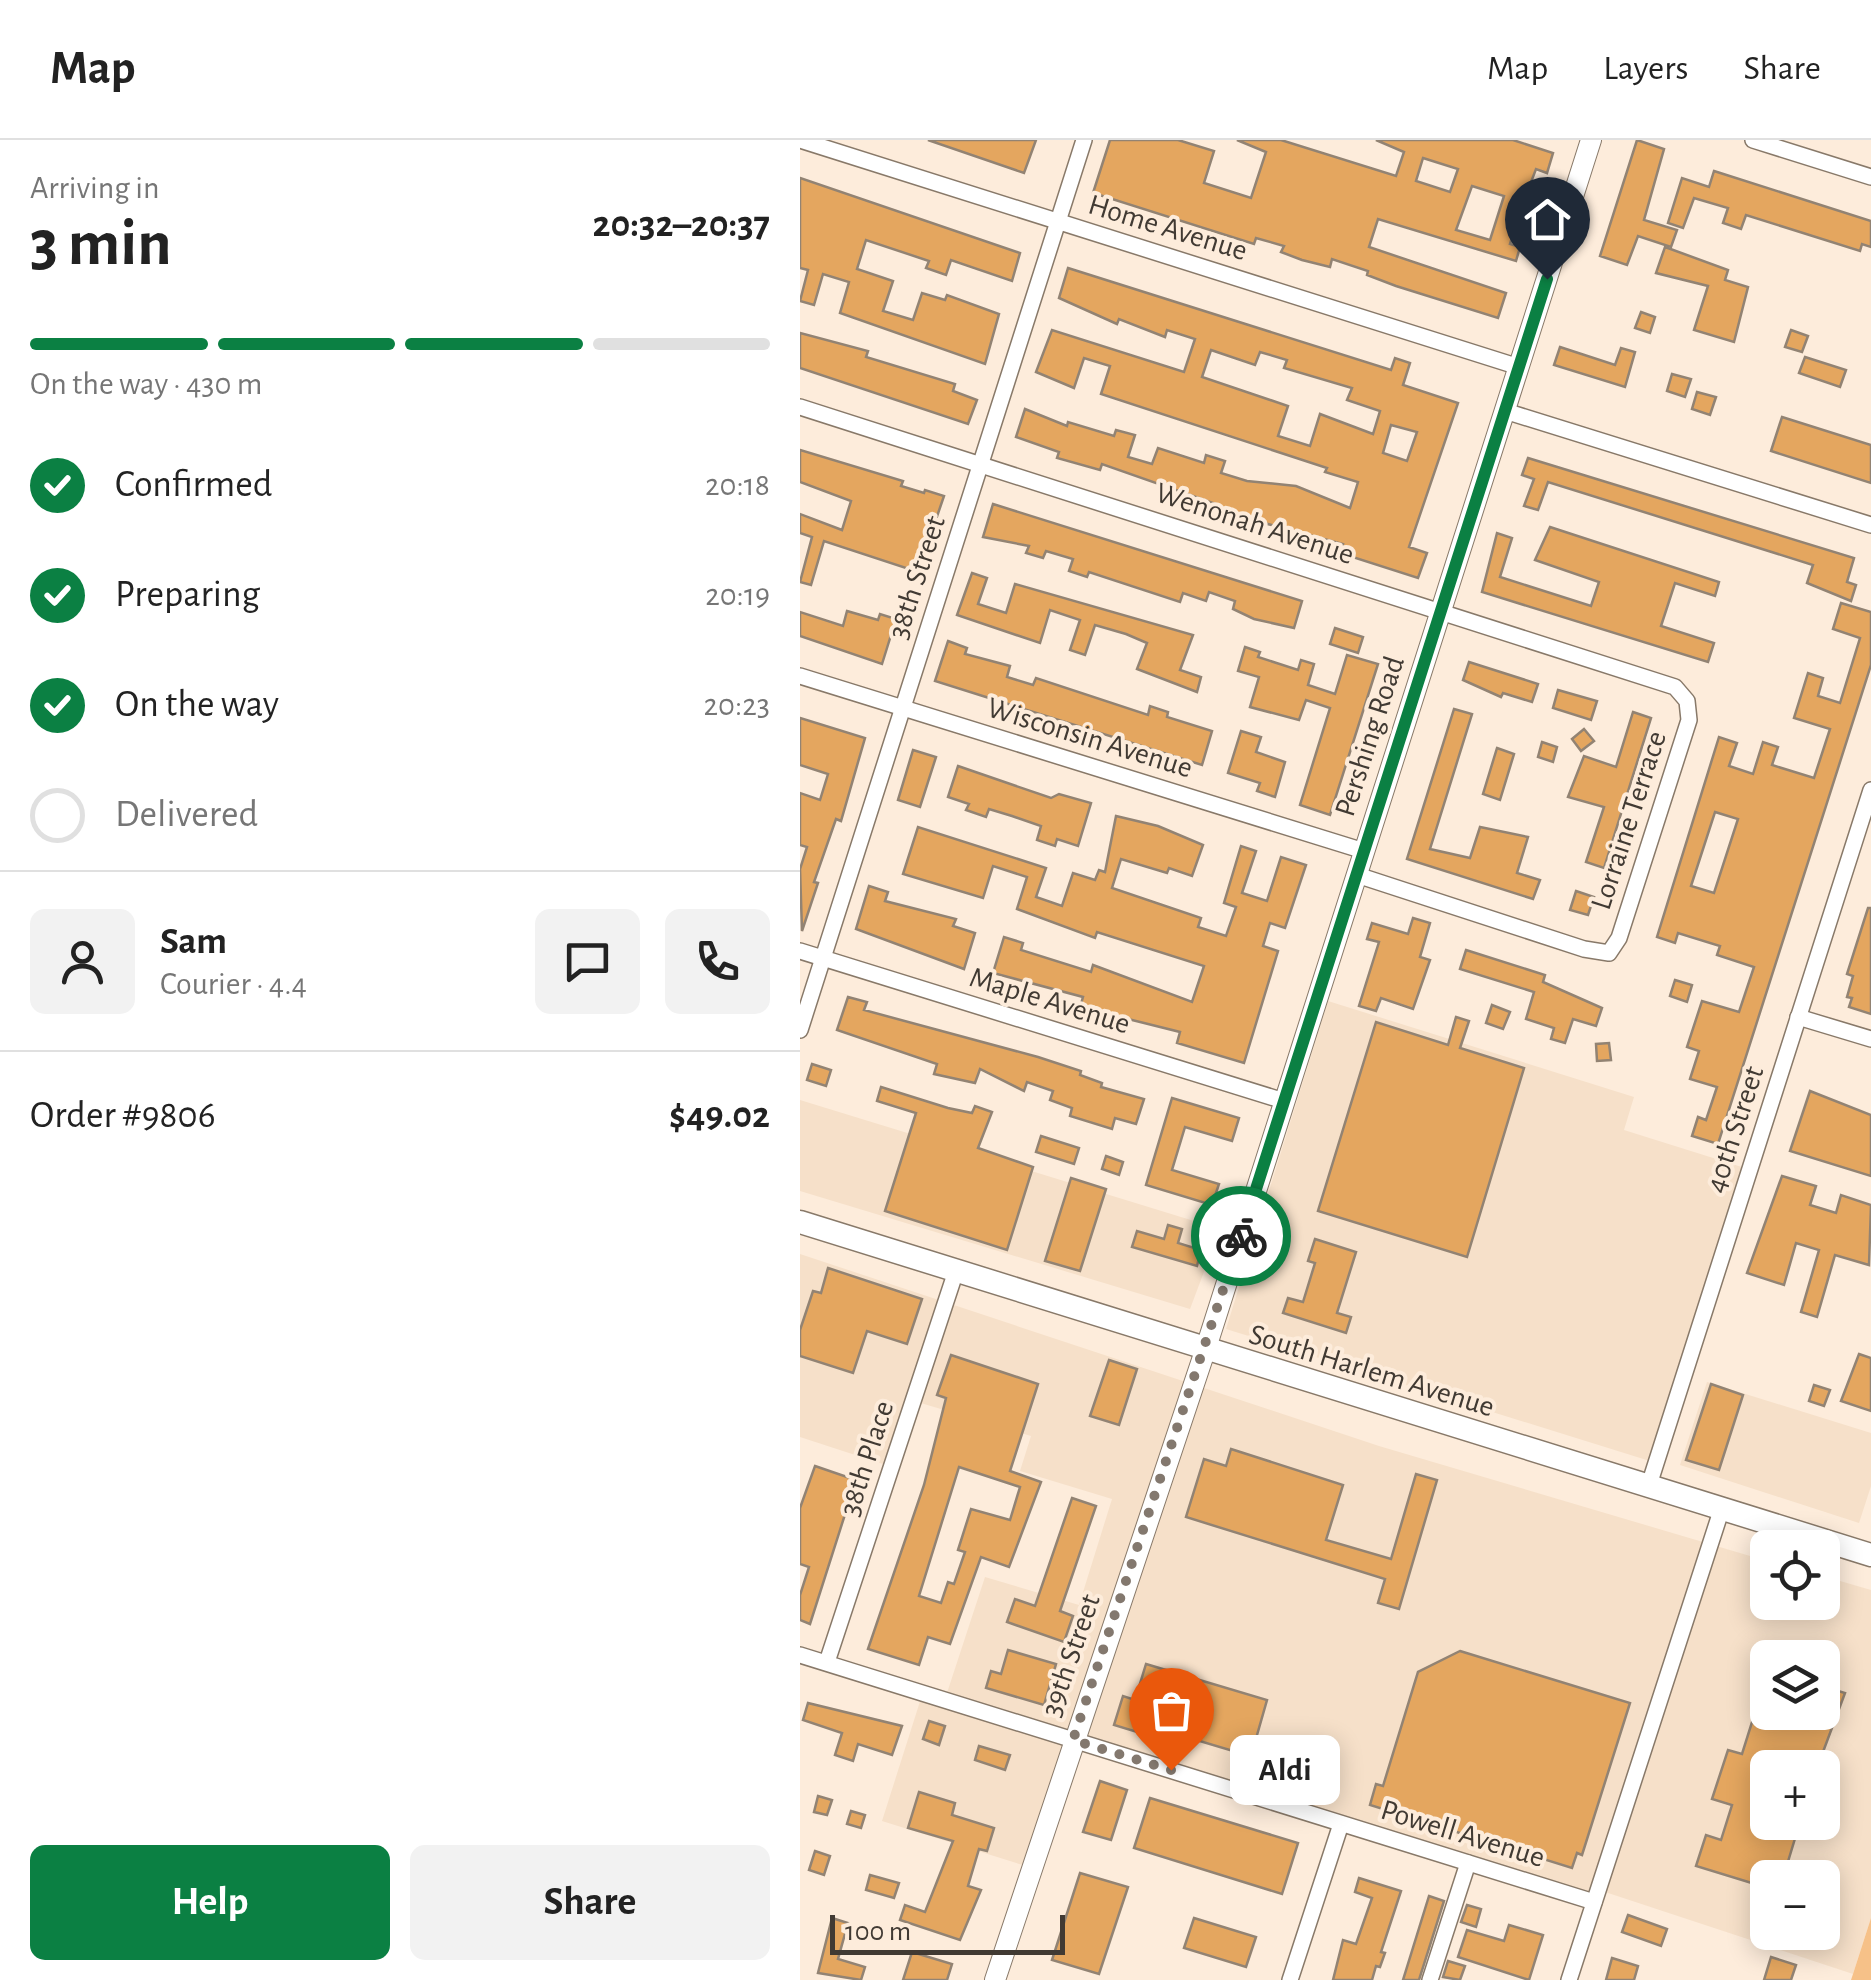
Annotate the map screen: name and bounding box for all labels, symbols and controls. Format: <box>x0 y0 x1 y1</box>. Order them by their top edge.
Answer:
text: Map <box>50 45 136 93</box>
text: Map <box>1487 51 1548 86</box>
text: Layers <box>1603 51 1688 86</box>
text: Share <box>1743 51 1821 86</box>
text: Arriving in <box>30 172 159 204</box>
pin <box>1505 177 1590 280</box>
street label: Home Avenue <box>1085 190 1251 266</box>
icon: home <box>1520 192 1575 247</box>
text: 20:32–20:37 <box>593 206 770 244</box>
text: 3 min <box>30 212 172 277</box>
text: On the way · 430 m <box>30 368 262 400</box>
icon: check <box>30 458 85 513</box>
text: Confirmed <box>115 466 272 504</box>
text: 20:18 <box>705 469 770 501</box>
street label: Wenonah Avenue <box>1152 478 1358 570</box>
street label: 38th Street <box>883 512 951 642</box>
icon: check <box>30 568 85 623</box>
text: Preparing <box>115 576 260 614</box>
text: 20:19 <box>705 579 770 611</box>
street label: Pershing Road <box>1330 652 1410 820</box>
icon: check <box>30 678 85 733</box>
text: On the way <box>115 686 279 724</box>
text: 20:23 <box>703 689 770 721</box>
street label: Wisconsin Avenue <box>984 692 1196 783</box>
street label: Lorraine Terrace <box>1586 727 1672 913</box>
text: Delivered <box>115 796 258 834</box>
button: person <box>30 909 135 1014</box>
button: chat <box>535 909 640 1014</box>
button: phone <box>665 909 770 1014</box>
text: Sam <box>160 923 227 961</box>
street label: Maple Avenue <box>966 962 1134 1040</box>
text: Courier · 4.4 <box>160 968 307 1000</box>
street label: 40th Street <box>1700 1062 1770 1196</box>
text: Order #9806 <box>30 1097 216 1135</box>
text: $49.02 <box>669 1097 770 1135</box>
courier <box>1191 1186 1291 1286</box>
icon: bike <box>1214 1209 1269 1264</box>
street label: South Harlem Avenue <box>1246 1319 1498 1423</box>
street label: 38th Place <box>834 1397 900 1519</box>
map controls <box>1750 1530 1840 1950</box>
button: locate <box>1750 1530 1840 1620</box>
street label: 39th Street <box>1036 1590 1106 1720</box>
button: layers <box>1750 1640 1840 1730</box>
pin <box>1129 1668 1214 1771</box>
icon: bag <box>1144 1683 1199 1738</box>
callout: Aldi <box>1231 1735 1341 1805</box>
button: + <box>1750 1750 1840 1840</box>
text: Aldi <box>1258 1754 1312 1786</box>
street label: Powell Avenue <box>1377 1795 1548 1873</box>
button: Help <box>30 1845 390 1960</box>
button: Share <box>410 1845 770 1960</box>
button: − <box>1750 1860 1840 1950</box>
scale bar <box>830 1910 1065 1954</box>
text: 100 m <box>845 1918 911 1946</box>

